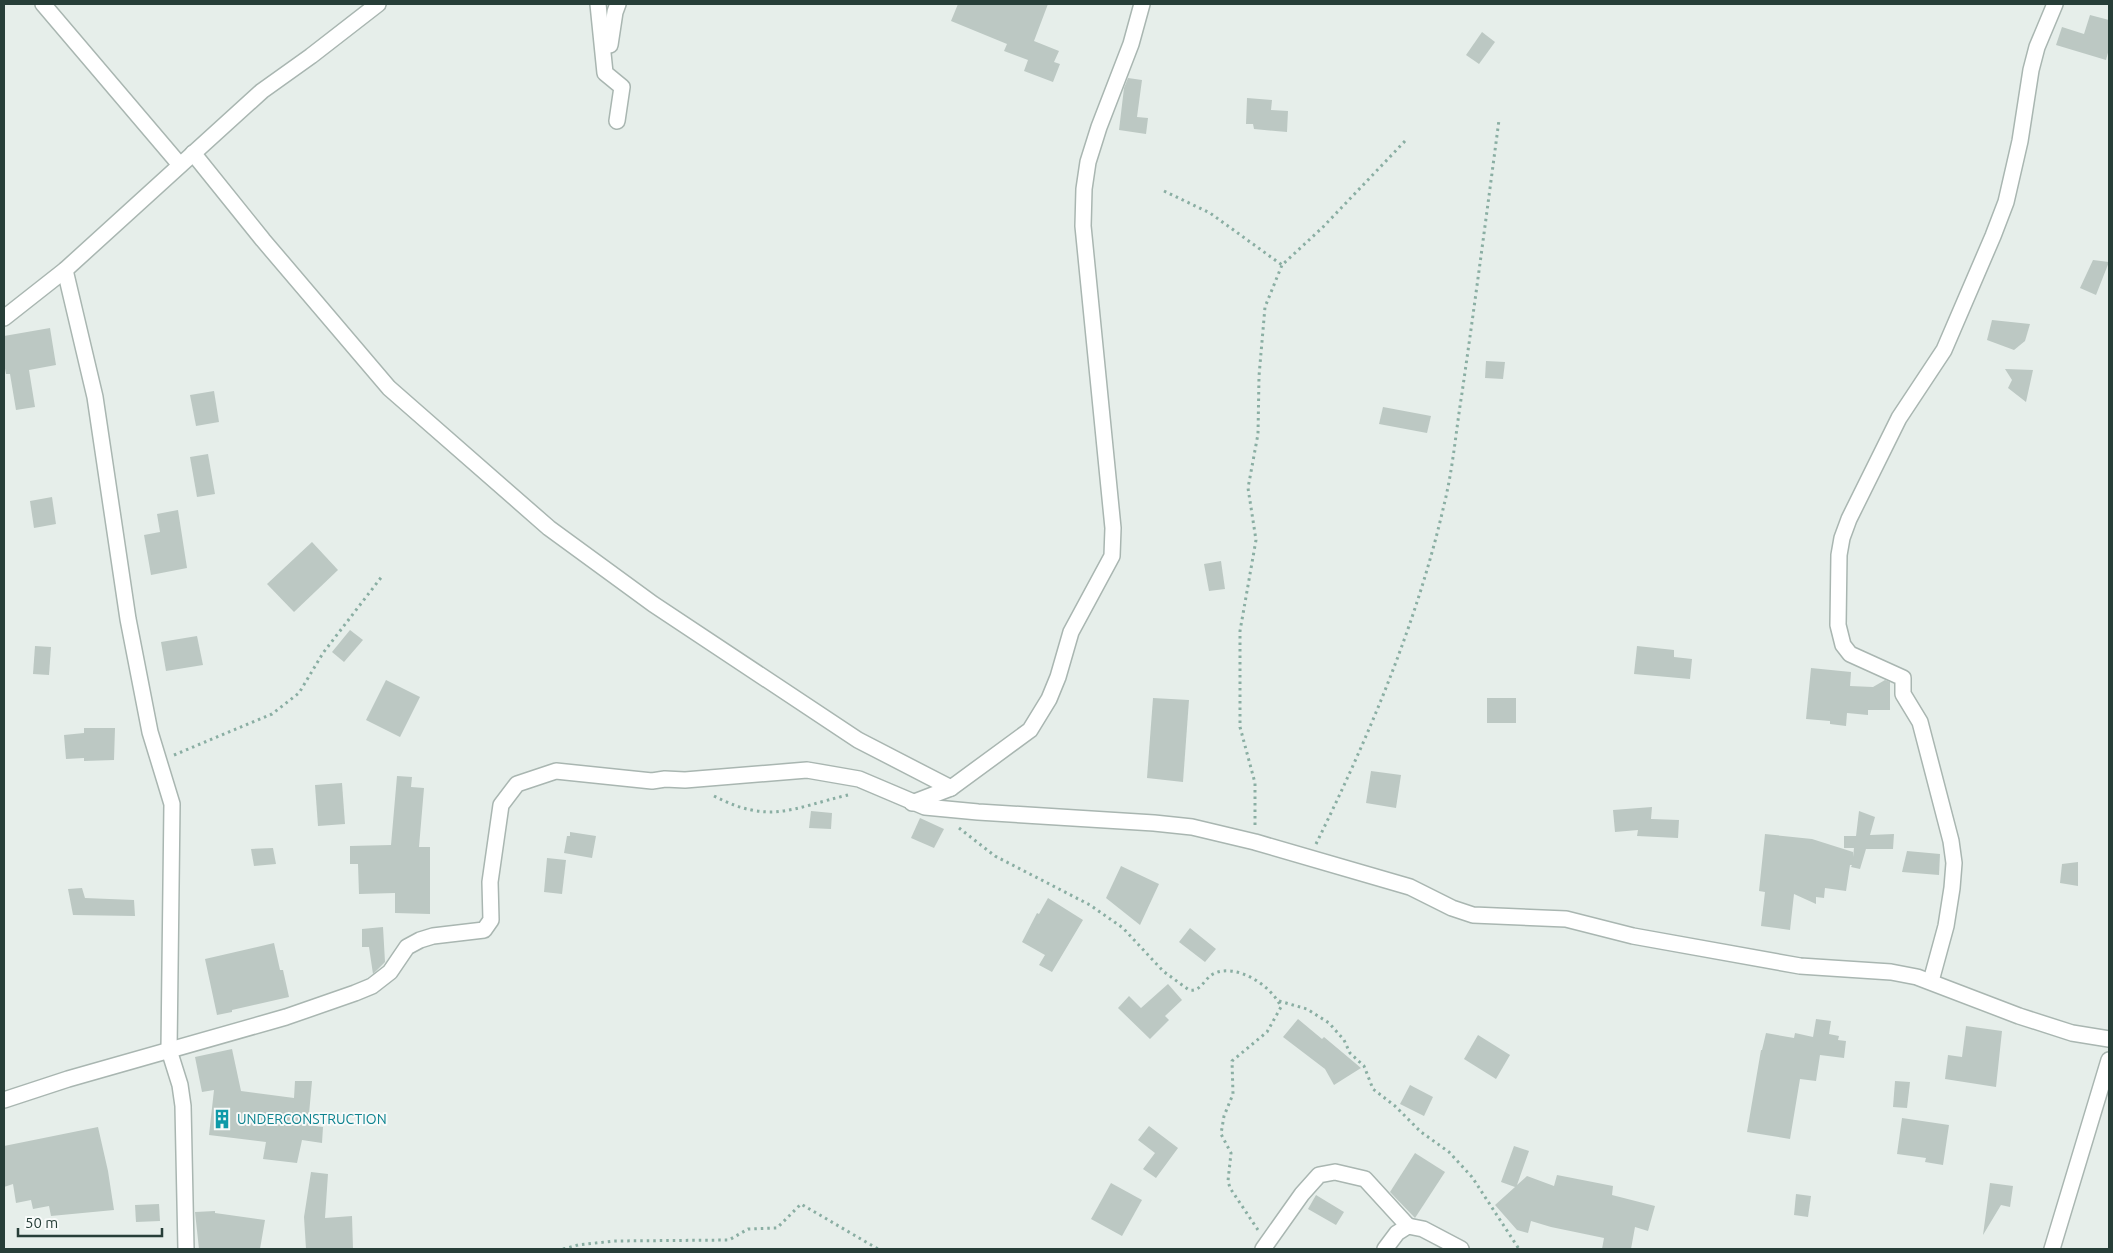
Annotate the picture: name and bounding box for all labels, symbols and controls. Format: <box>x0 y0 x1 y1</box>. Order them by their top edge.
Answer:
building icon: UNDERCONSTRUCTION <box>211 1108 233 1130</box>
place label: UNDERCONSTRUCTION <box>237 1111 387 1127</box>
scale bar <box>18 1206 161 1238</box>
text: 50 m <box>25 1214 58 1231</box>

